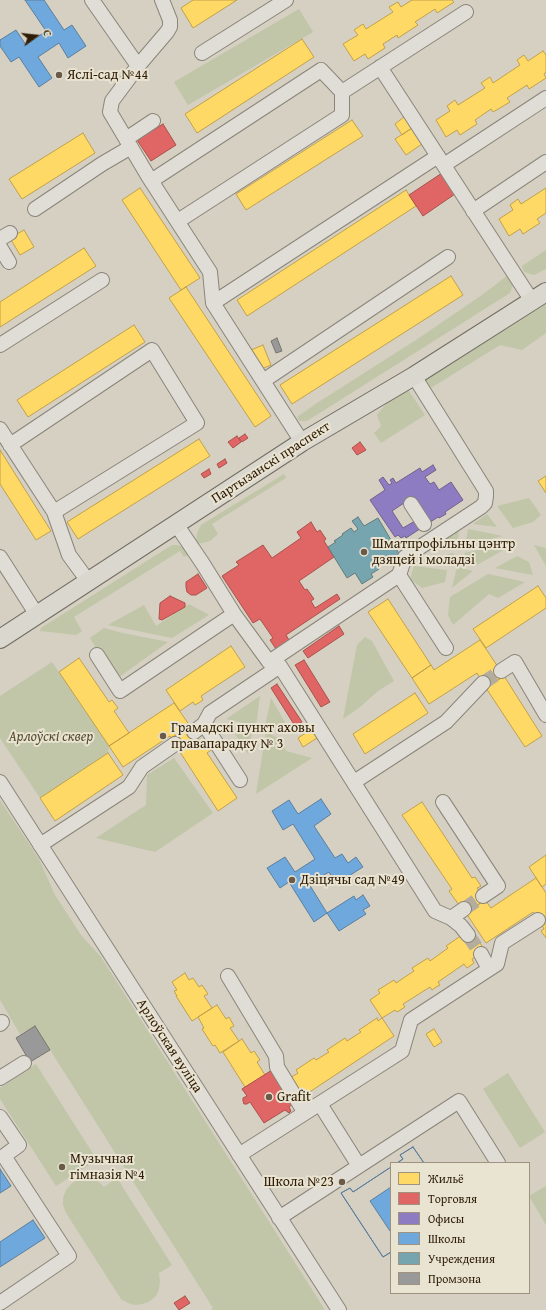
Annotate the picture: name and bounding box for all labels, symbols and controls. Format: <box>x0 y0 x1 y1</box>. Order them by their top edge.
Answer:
north arrow <box>16 16 56 56</box>
text: С <box>39 28 56 38</box>
place label: Яслі-сад №44 <box>67 67 148 83</box>
marker: Яслі-сад №44 <box>54 70 64 80</box>
street label: Партызанскі праспект <box>209 418 333 508</box>
place label: Шматпрофільны цэнтр дзяцей і моладзі <box>372 536 515 568</box>
marker: Шматпрофільны цэнтр дзяцей і моладзі <box>359 547 369 557</box>
place label: Грамадскі пункт аховы правапарадку № 3 <box>171 720 315 752</box>
park label: Арлоўскі сквер <box>9 729 93 745</box>
marker: Грамадскі пункт аховы правапарадку № 3 <box>158 731 168 741</box>
place label: Дзіцячы сад №49 <box>300 872 405 888</box>
marker: Дзіцячы сад №49 <box>287 875 297 885</box>
street label: Арлоўская вуліца <box>132 996 206 1096</box>
place label: Grafit <box>277 1089 311 1105</box>
marker: Grafit <box>264 1092 274 1102</box>
place label: Музычная гімназія №4 <box>70 1151 145 1184</box>
marker: Музычная гімназія №4 <box>57 1162 67 1172</box>
legend <box>390 1162 530 1294</box>
text: Жильё <box>428 1170 464 1187</box>
place label: Школа №23 <box>264 1174 334 1190</box>
marker: Школа №23 <box>337 1177 347 1187</box>
text: Торговля <box>428 1190 477 1207</box>
text: Офисы <box>428 1210 464 1227</box>
text: Школы <box>428 1230 465 1247</box>
text: Учреждения <box>428 1250 495 1267</box>
text: Промзона <box>428 1270 481 1287</box>

